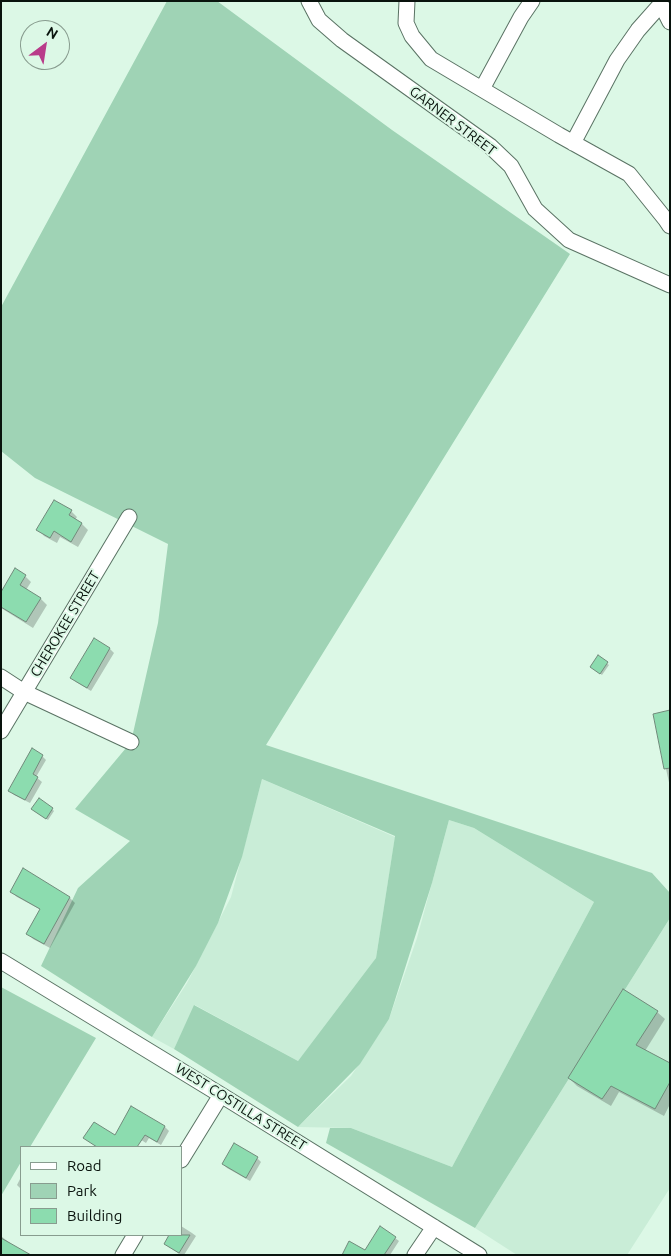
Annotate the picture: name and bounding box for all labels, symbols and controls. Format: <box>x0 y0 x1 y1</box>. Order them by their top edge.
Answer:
north arrow <box>20 20 70 70</box>
text: N <box>44 23 61 43</box>
street label: GARNER STREET <box>406 83 500 159</box>
street label: CHEROKEE STREET <box>27 568 103 680</box>
street label: WEST COSTILLA STREET <box>172 1060 310 1154</box>
legend <box>20 1146 182 1236</box>
text: Road <box>67 1157 102 1174</box>
text: Park <box>67 1182 97 1199</box>
text: Building <box>67 1207 122 1224</box>

